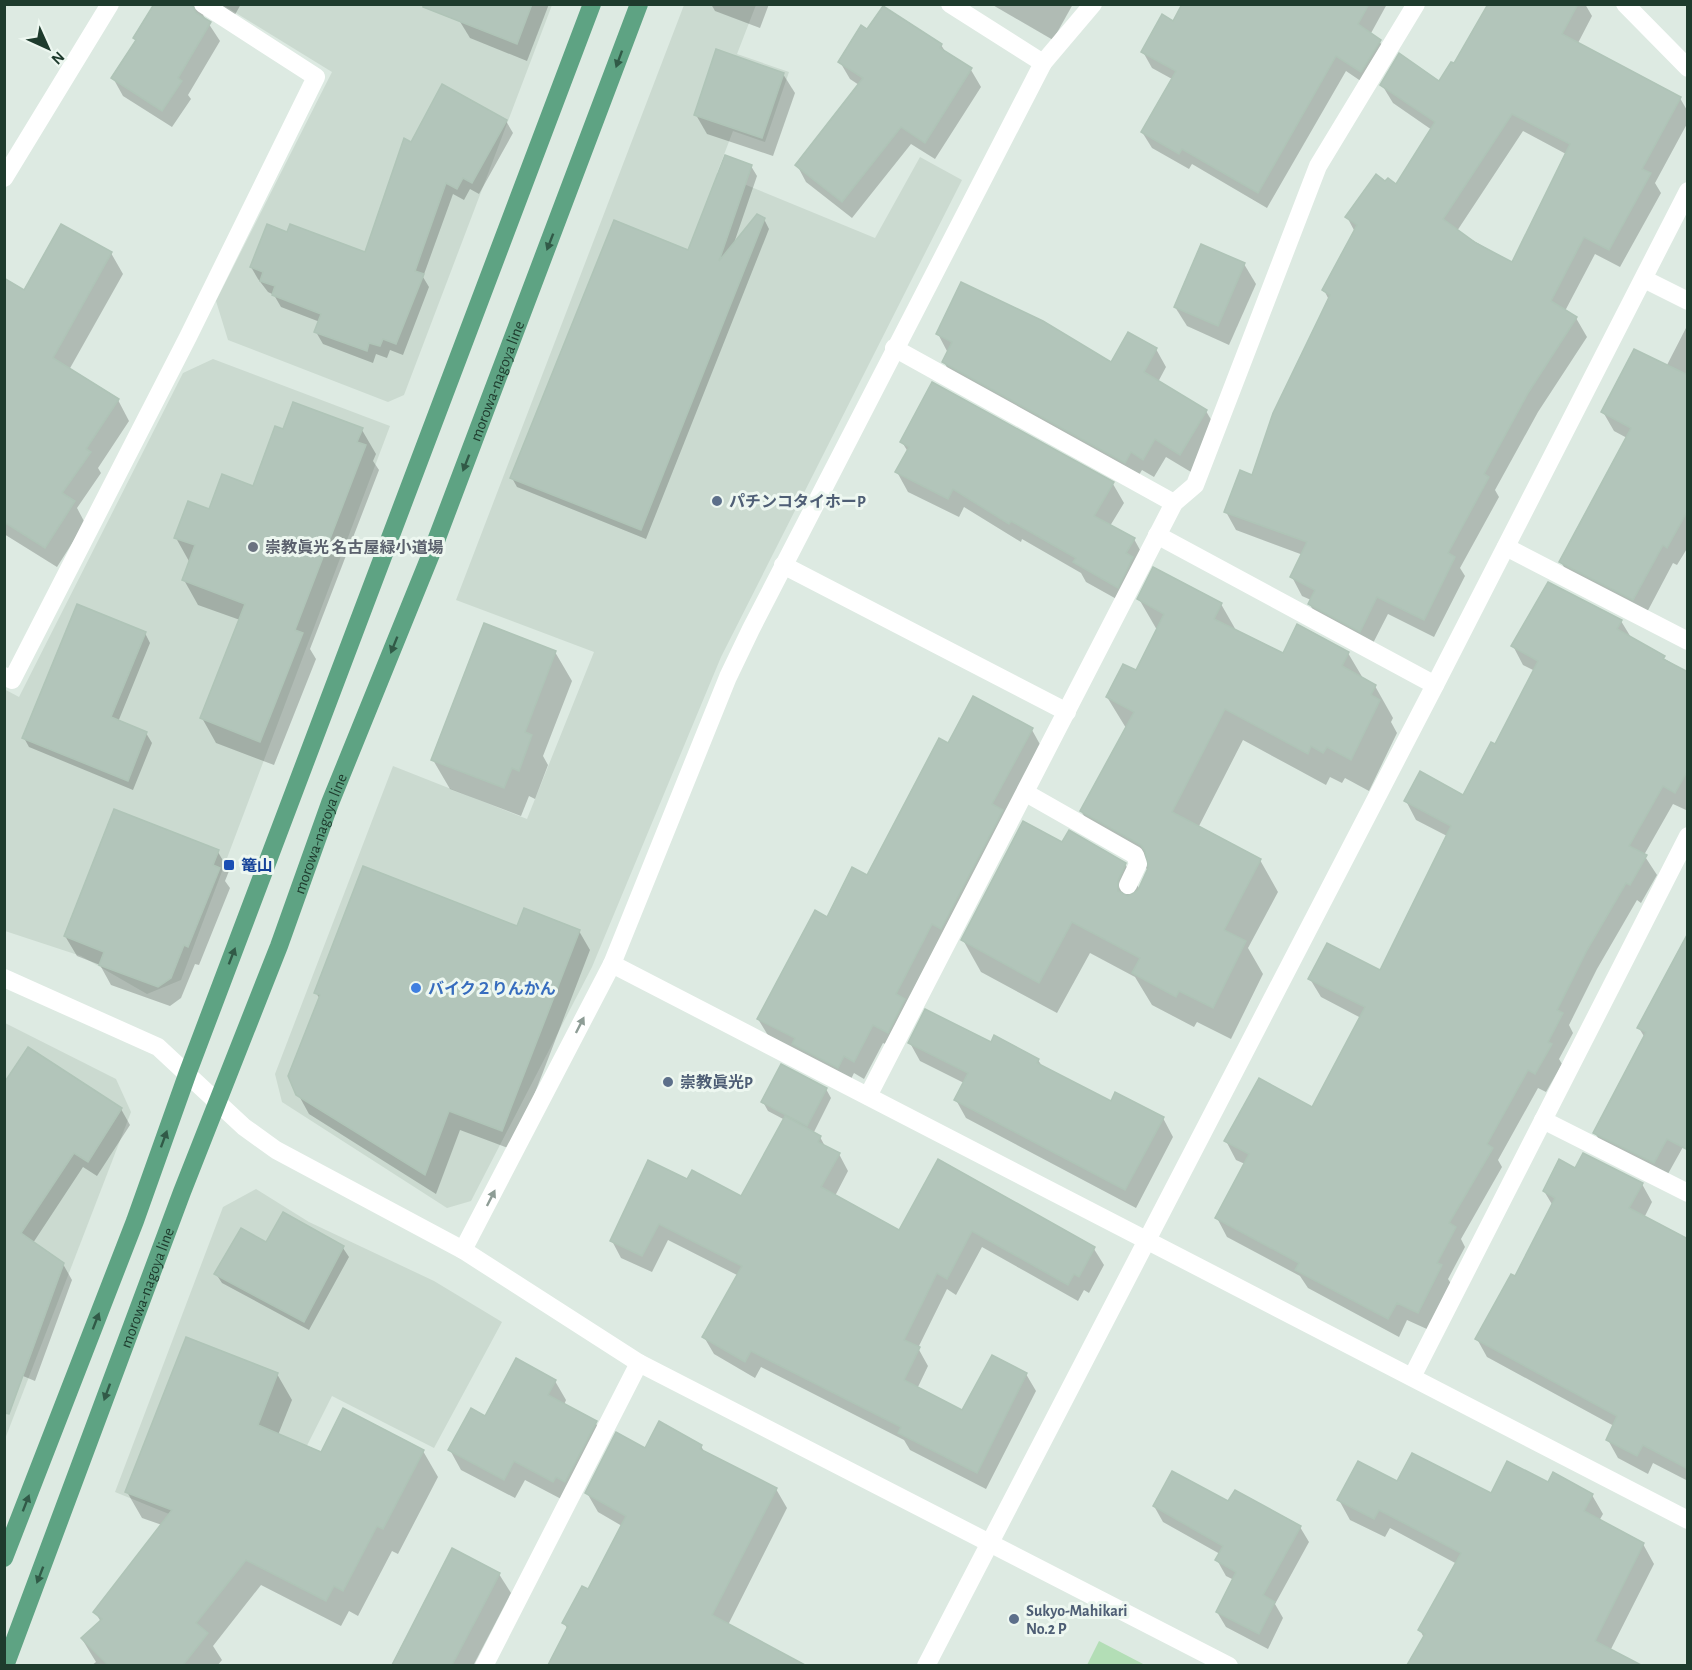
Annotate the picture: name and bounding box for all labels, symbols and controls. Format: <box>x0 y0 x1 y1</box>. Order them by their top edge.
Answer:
north arrow <box>18 18 78 78</box>
text: N <box>48 48 67 67</box>
one-way arrow <box>614 50 623 68</box>
one-way arrow <box>544 233 554 251</box>
street label: morowa-nagoya line <box>467 319 527 444</box>
one-way arrow <box>460 454 470 472</box>
place label: パチンコタイホーP <box>729 493 866 510</box>
marker: パチンコタイホーP <box>710 494 724 508</box>
place label: 崇教眞光 名古屋緑小道場 <box>265 539 443 556</box>
marker: 崇教眞光 名古屋緑小道場 <box>246 540 260 554</box>
one-way arrow <box>389 636 399 654</box>
street label: morowa-nagoya line <box>291 771 350 896</box>
place label: 篭山 <box>241 857 273 874</box>
marker: 篭山 <box>222 858 236 872</box>
one-way arrow <box>228 947 237 965</box>
place label: バイク２りんかん <box>428 980 556 997</box>
marker: バイク２りんかん <box>409 981 423 995</box>
one-way arrow <box>575 1016 585 1033</box>
place label: 崇教眞光P <box>680 1074 753 1091</box>
marker: 崇教眞光P <box>661 1075 675 1089</box>
one-way arrow <box>160 1130 170 1148</box>
one-way arrow <box>486 1190 496 1207</box>
street label: morowa-nagoya line <box>117 1225 177 1350</box>
one-way arrow <box>92 1312 102 1330</box>
one-way arrow <box>102 1383 112 1401</box>
one-way arrow <box>22 1494 31 1512</box>
one-way arrow <box>35 1566 44 1584</box>
place label: Sukyo-Mahikari No.2 P <box>1026 1603 1128 1637</box>
marker: Sukyo-Mahikari No.2 P <box>1007 1612 1021 1626</box>

